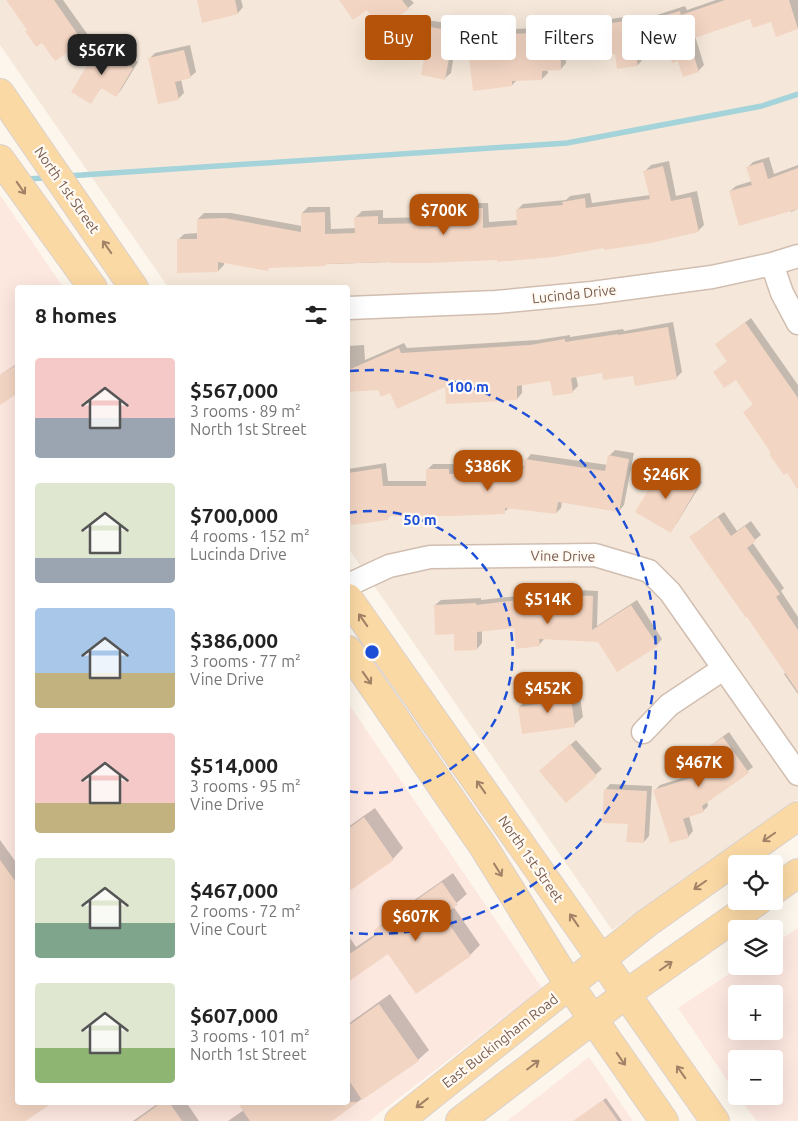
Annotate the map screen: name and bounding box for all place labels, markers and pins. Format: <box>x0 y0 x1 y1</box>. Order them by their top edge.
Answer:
pin: $567K <box>67 34 137 76</box>
pin: $700K <box>409 194 479 236</box>
pin: $386K <box>453 450 523 492</box>
pin: $246K <box>631 458 701 500</box>
pin: $514K <box>513 582 583 625</box>
centre of rings <box>363 643 381 661</box>
pin: $452K <box>513 672 583 714</box>
pin: $467K <box>664 746 734 788</box>
pin: $607K <box>381 900 451 942</box>

